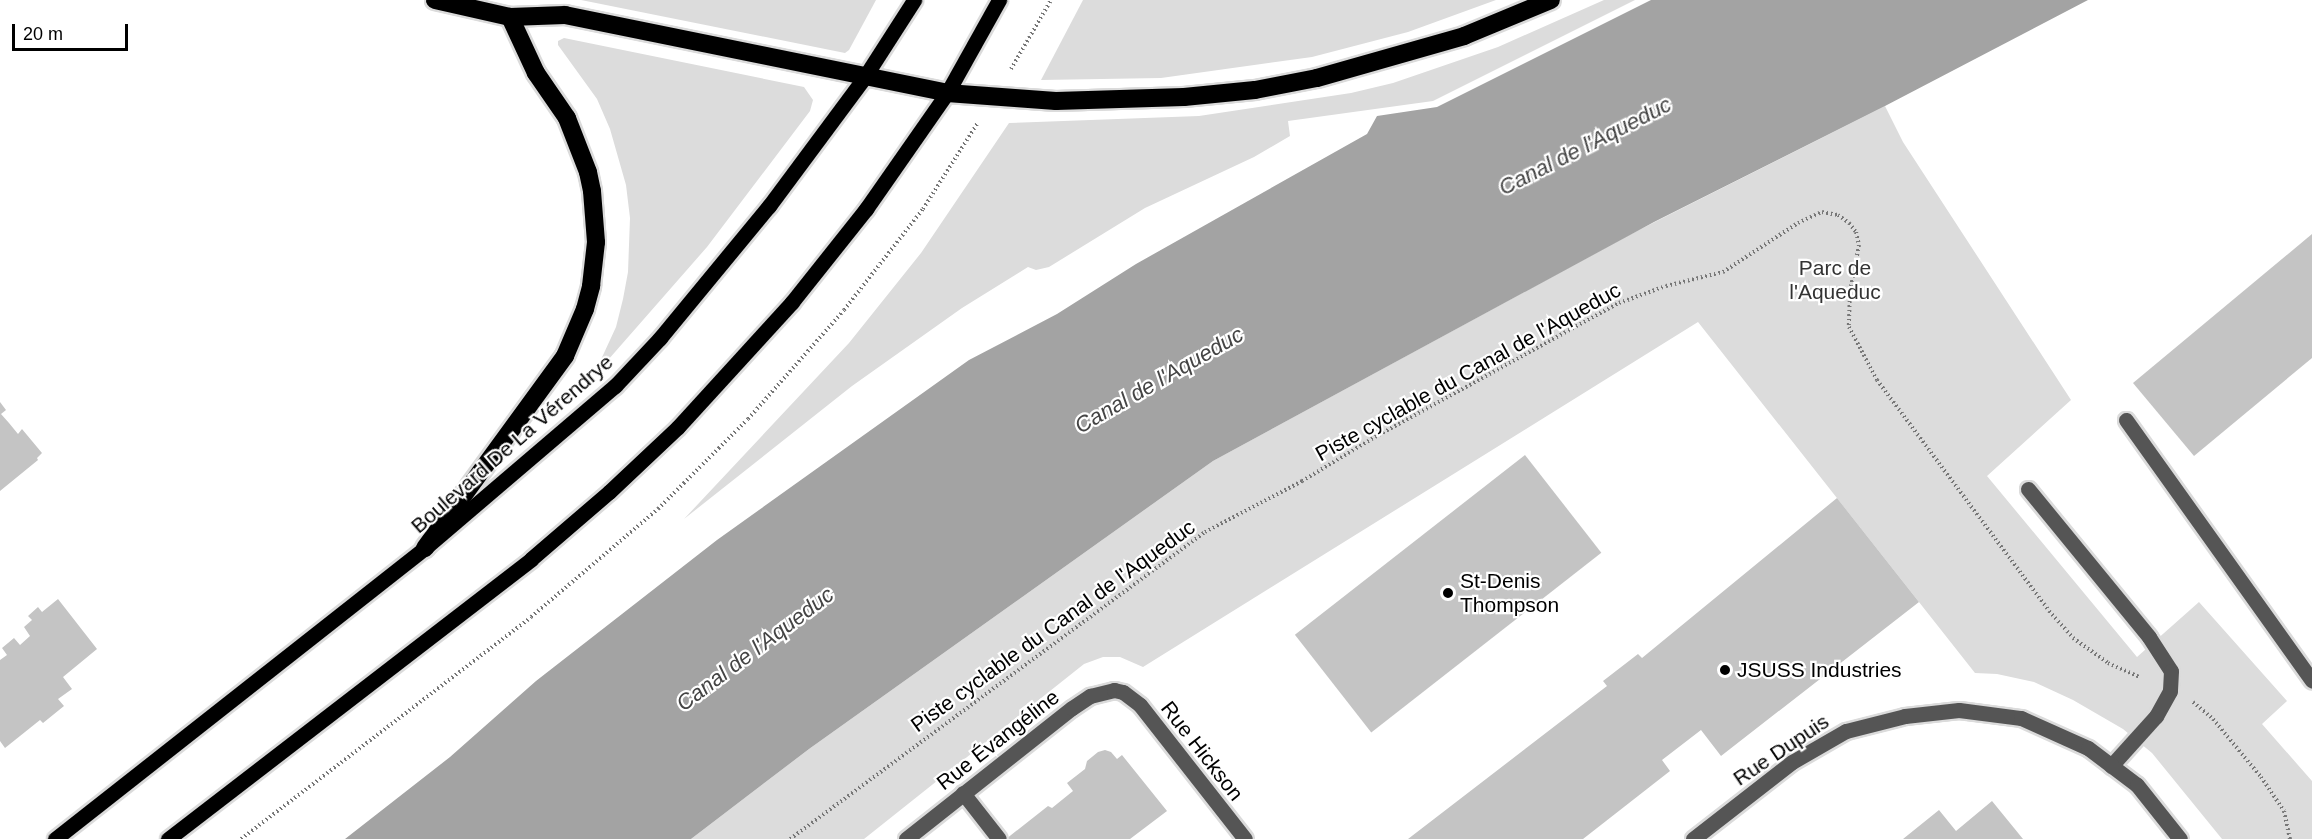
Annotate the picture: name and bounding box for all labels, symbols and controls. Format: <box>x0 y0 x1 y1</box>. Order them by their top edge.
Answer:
scale bar <box>15 12 130 50</box>
text: 20 m <box>23 24 63 44</box>
water label: Canal de l'Aqueduc <box>1494 91 1676 201</box>
park label: Parc de l'Aqueduc <box>1789 255 1881 305</box>
street label: Piste cyclable du Canal de l'Aqueduc <box>1311 277 1625 467</box>
water label: Canal de l'Aqueduc <box>1070 321 1248 439</box>
street label: Boulevard De La Vérendrye <box>406 349 618 539</box>
street label: Piste cyclable du Canal de l'Aqueduc <box>906 514 1200 738</box>
place label: St-Denis Thompson <box>1460 568 1559 618</box>
water label: Canal de l'Aqueduc <box>671 581 839 717</box>
marker: St-Denis Thompson <box>1441 586 1455 600</box>
place label: JSUSS Industries <box>1737 657 1902 683</box>
marker: JSUSS Industries <box>1718 663 1732 677</box>
street label: Rue Évangéline <box>932 684 1064 796</box>
street label: Rue Hickson <box>1155 696 1249 806</box>
street label: Rue Dupuis <box>1728 709 1834 791</box>

